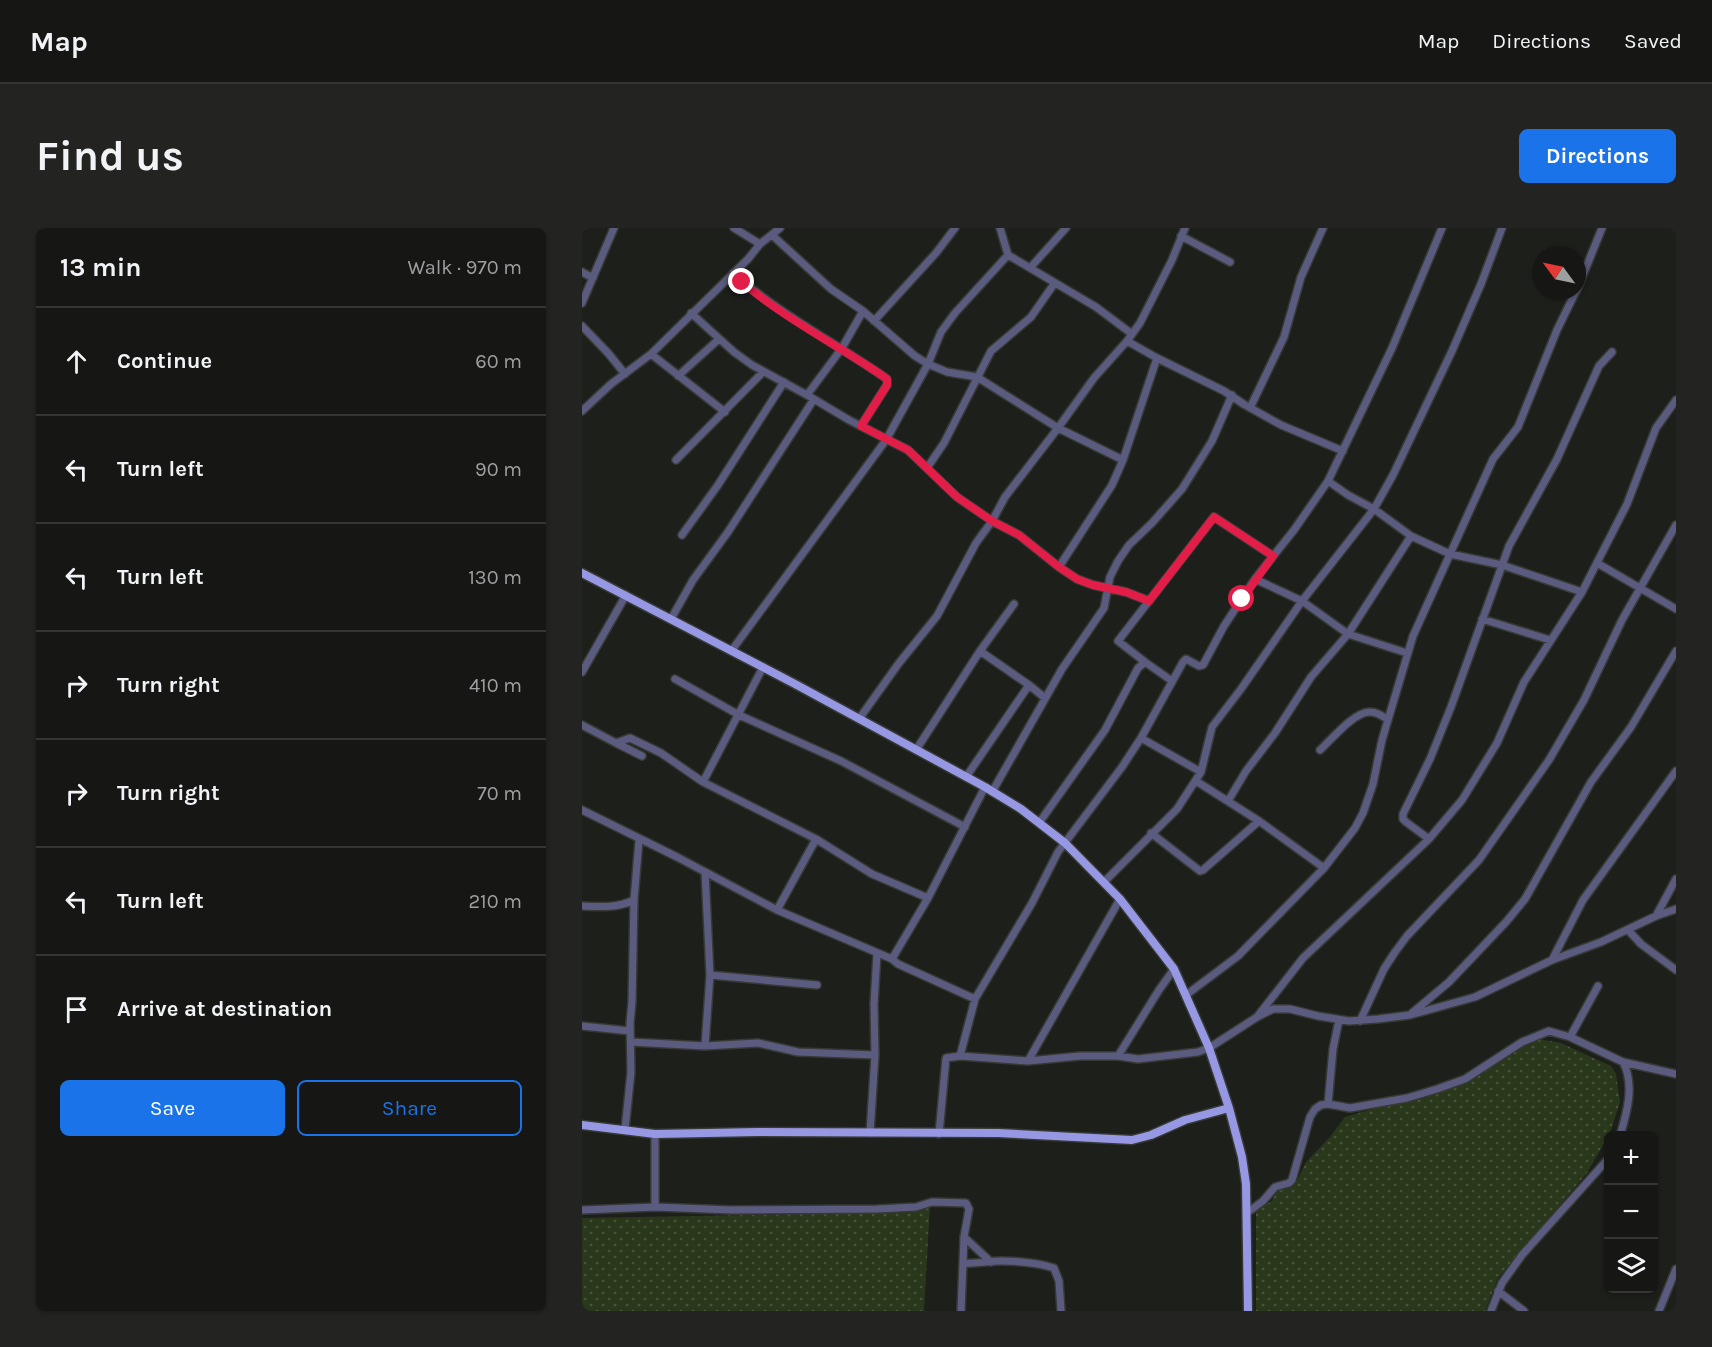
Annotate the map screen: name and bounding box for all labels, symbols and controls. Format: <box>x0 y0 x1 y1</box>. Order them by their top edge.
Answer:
text: Map <box>30 25 88 58</box>
text: Map <box>1418 29 1459 53</box>
text: Directions <box>1492 29 1591 53</box>
text: Saved <box>1624 29 1682 53</box>
button: Directions <box>1519 129 1676 183</box>
text: Find us <box>36 131 184 181</box>
north arrow <box>1532 246 1586 300</box>
text: 13 min <box>60 252 141 283</box>
text: Walk · 970 m <box>407 256 522 279</box>
route end <box>728 268 754 294</box>
icon: ahead <box>60 345 93 378</box>
text: Continue <box>117 348 212 374</box>
text: 60 m <box>475 350 522 373</box>
icon: left <box>60 453 93 486</box>
text: Turn left <box>117 456 204 482</box>
text: 90 m <box>475 458 522 481</box>
icon: left <box>60 561 93 594</box>
text: Turn left <box>117 564 204 590</box>
text: 130 m <box>468 566 522 589</box>
route start <box>1228 585 1254 611</box>
icon: right <box>60 669 93 702</box>
text: Turn right <box>117 672 220 698</box>
text: 410 m <box>469 674 522 697</box>
icon: right <box>60 777 93 810</box>
text: Turn right <box>117 780 220 806</box>
text: 70 m <box>477 782 522 805</box>
icon: left <box>60 885 93 918</box>
text: Turn left <box>117 888 204 914</box>
text: 210 m <box>468 890 522 913</box>
icon: arrive <box>60 993 93 1026</box>
text: Arrive at destination <box>117 996 332 1022</box>
button: Save <box>60 1080 285 1136</box>
button: Share <box>297 1080 522 1136</box>
map controls <box>1604 1131 1658 1293</box>
button: + <box>1604 1131 1658 1185</box>
button: − <box>1604 1185 1658 1239</box>
button: layers <box>1604 1239 1658 1293</box>

